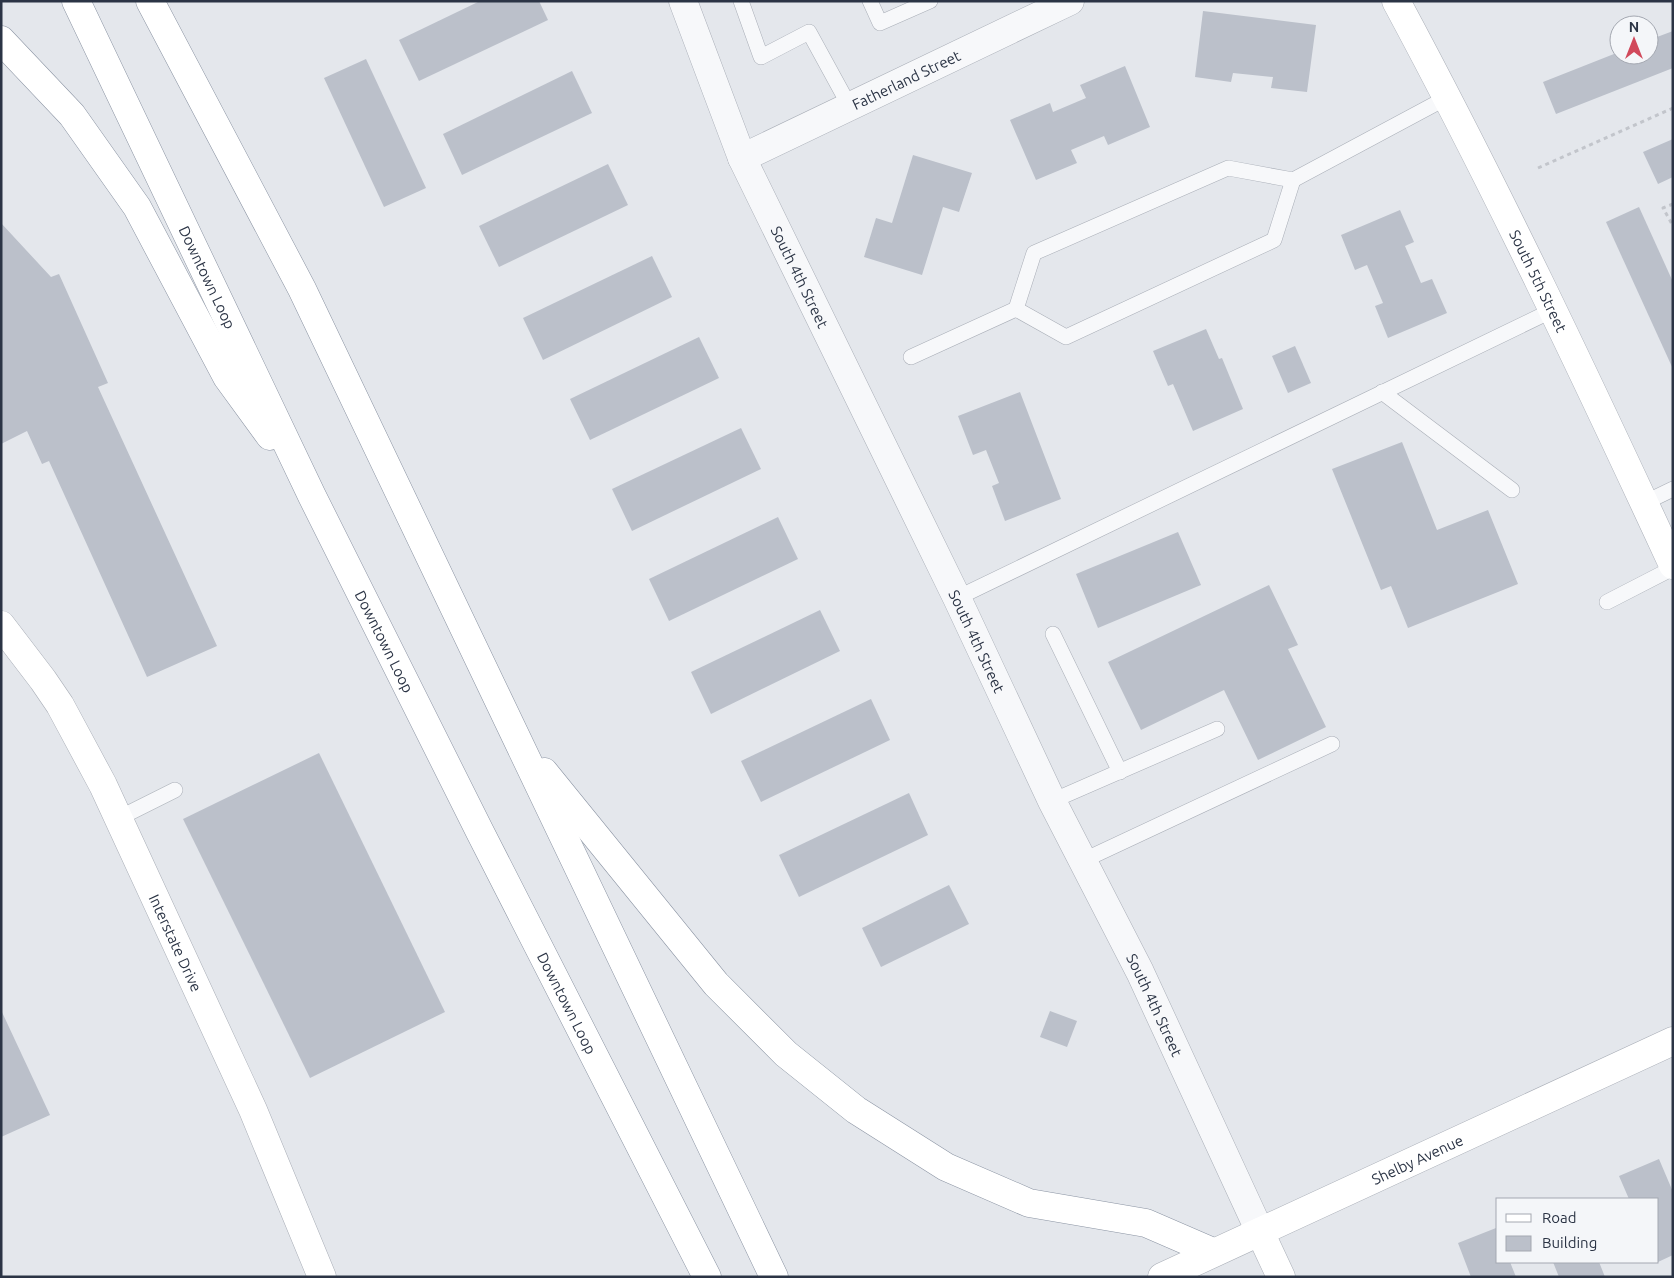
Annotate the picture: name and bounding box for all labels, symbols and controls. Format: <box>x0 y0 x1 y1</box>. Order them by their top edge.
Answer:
north arrow <box>1609 15 1659 65</box>
text: N <box>1629 19 1639 35</box>
street label: Fatherland Street <box>849 46 963 113</box>
street label: Downtown Loop <box>176 223 239 331</box>
street label: South 4th Street <box>768 223 832 331</box>
street label: South 5th Street <box>1506 227 1571 335</box>
street label: South 4th Street <box>946 587 1009 695</box>
street label: Downtown Loop <box>352 588 417 695</box>
street label: Interstate Drive <box>146 891 206 994</box>
street label: Downtown Loop <box>534 949 600 1057</box>
street label: South 4th Street <box>1123 951 1186 1059</box>
street label: Shelby Avenue <box>1369 1131 1465 1188</box>
legend <box>1496 1198 1659 1263</box>
text: Road <box>1542 1209 1577 1226</box>
text: Building <box>1542 1234 1597 1251</box>

